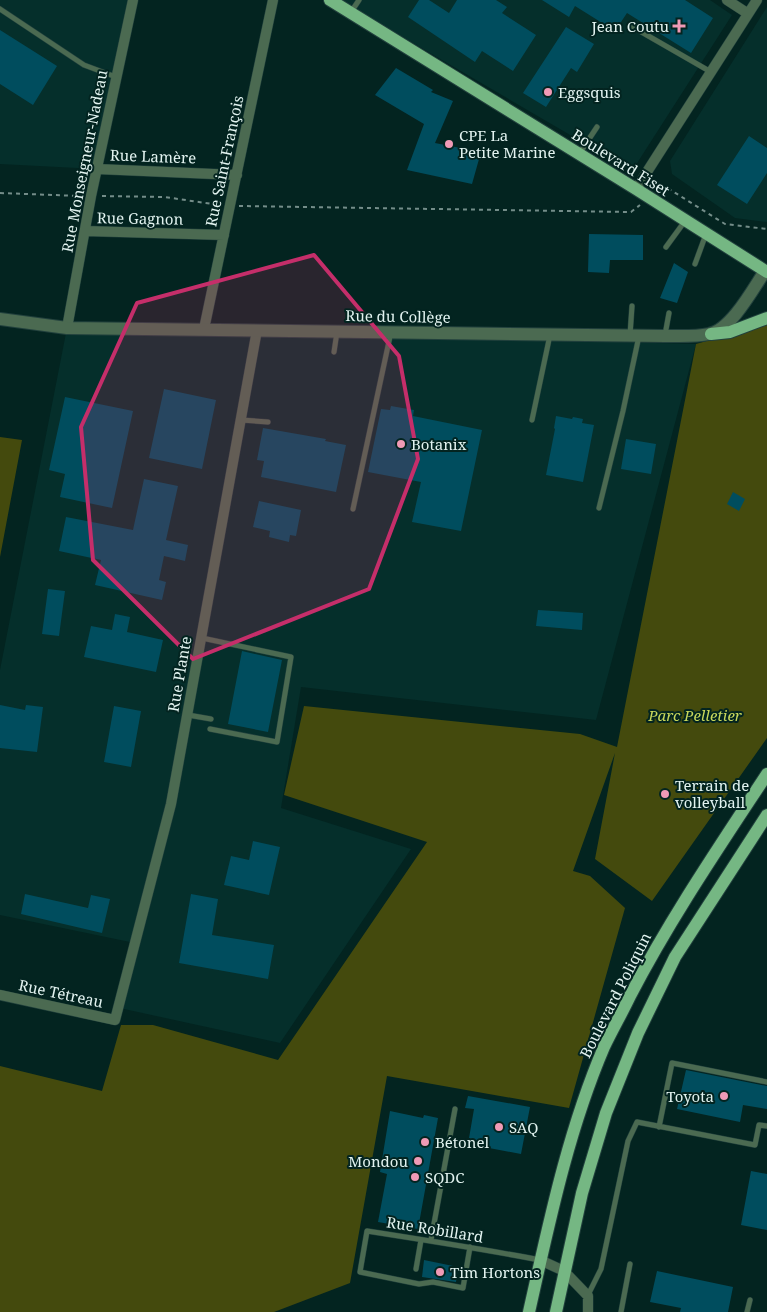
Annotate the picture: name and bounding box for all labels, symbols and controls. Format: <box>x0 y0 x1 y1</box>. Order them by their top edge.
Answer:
place label: Jean Coutu <box>590 16 669 36</box>
marker: Jean Coutu <box>673 20 685 32</box>
street label: Rue Monseigneur-Nadeau <box>56 68 112 254</box>
place label: Eggsquis <box>558 82 621 102</box>
marker: Eggsquis <box>542 86 554 98</box>
street label: Rue Saint-François <box>200 93 248 228</box>
street label: Boulevard Fiset <box>568 124 674 200</box>
place label: CPE La Petite Marine <box>459 125 555 162</box>
marker: CPE La Petite Marine <box>443 138 455 150</box>
street label: Rue Lamère <box>109 144 197 168</box>
street label: Rue Gagnon <box>97 207 184 229</box>
street label: Rue du Collège <box>345 305 451 327</box>
place label: Botanix <box>411 434 467 454</box>
marker: Botanix <box>395 438 407 450</box>
street label: Rue Plante <box>163 635 195 713</box>
park label: Parc Pelletier <box>647 705 743 725</box>
place label: Terrain de volleyball <box>675 775 749 812</box>
marker: Terrain de volleyball <box>659 788 671 800</box>
street label: Boulevard Poliquin <box>575 929 655 1061</box>
street label: Rue Tétreau <box>17 974 106 1012</box>
place label: Toyota <box>666 1086 714 1106</box>
marker: Toyota <box>718 1090 730 1102</box>
place label: SAQ <box>509 1117 538 1137</box>
marker: SAQ <box>493 1121 505 1133</box>
place label: Bétonel <box>435 1132 489 1152</box>
marker: Bétonel <box>419 1136 431 1148</box>
place label: Mondou <box>348 1151 408 1171</box>
marker: Mondou <box>412 1155 424 1167</box>
place label: SQDC <box>425 1167 464 1187</box>
marker: SQDC <box>409 1171 421 1183</box>
street label: Rue Robillard <box>385 1211 485 1247</box>
place label: Tim Hortons <box>450 1262 540 1282</box>
marker: Tim Hortons <box>434 1266 446 1278</box>

